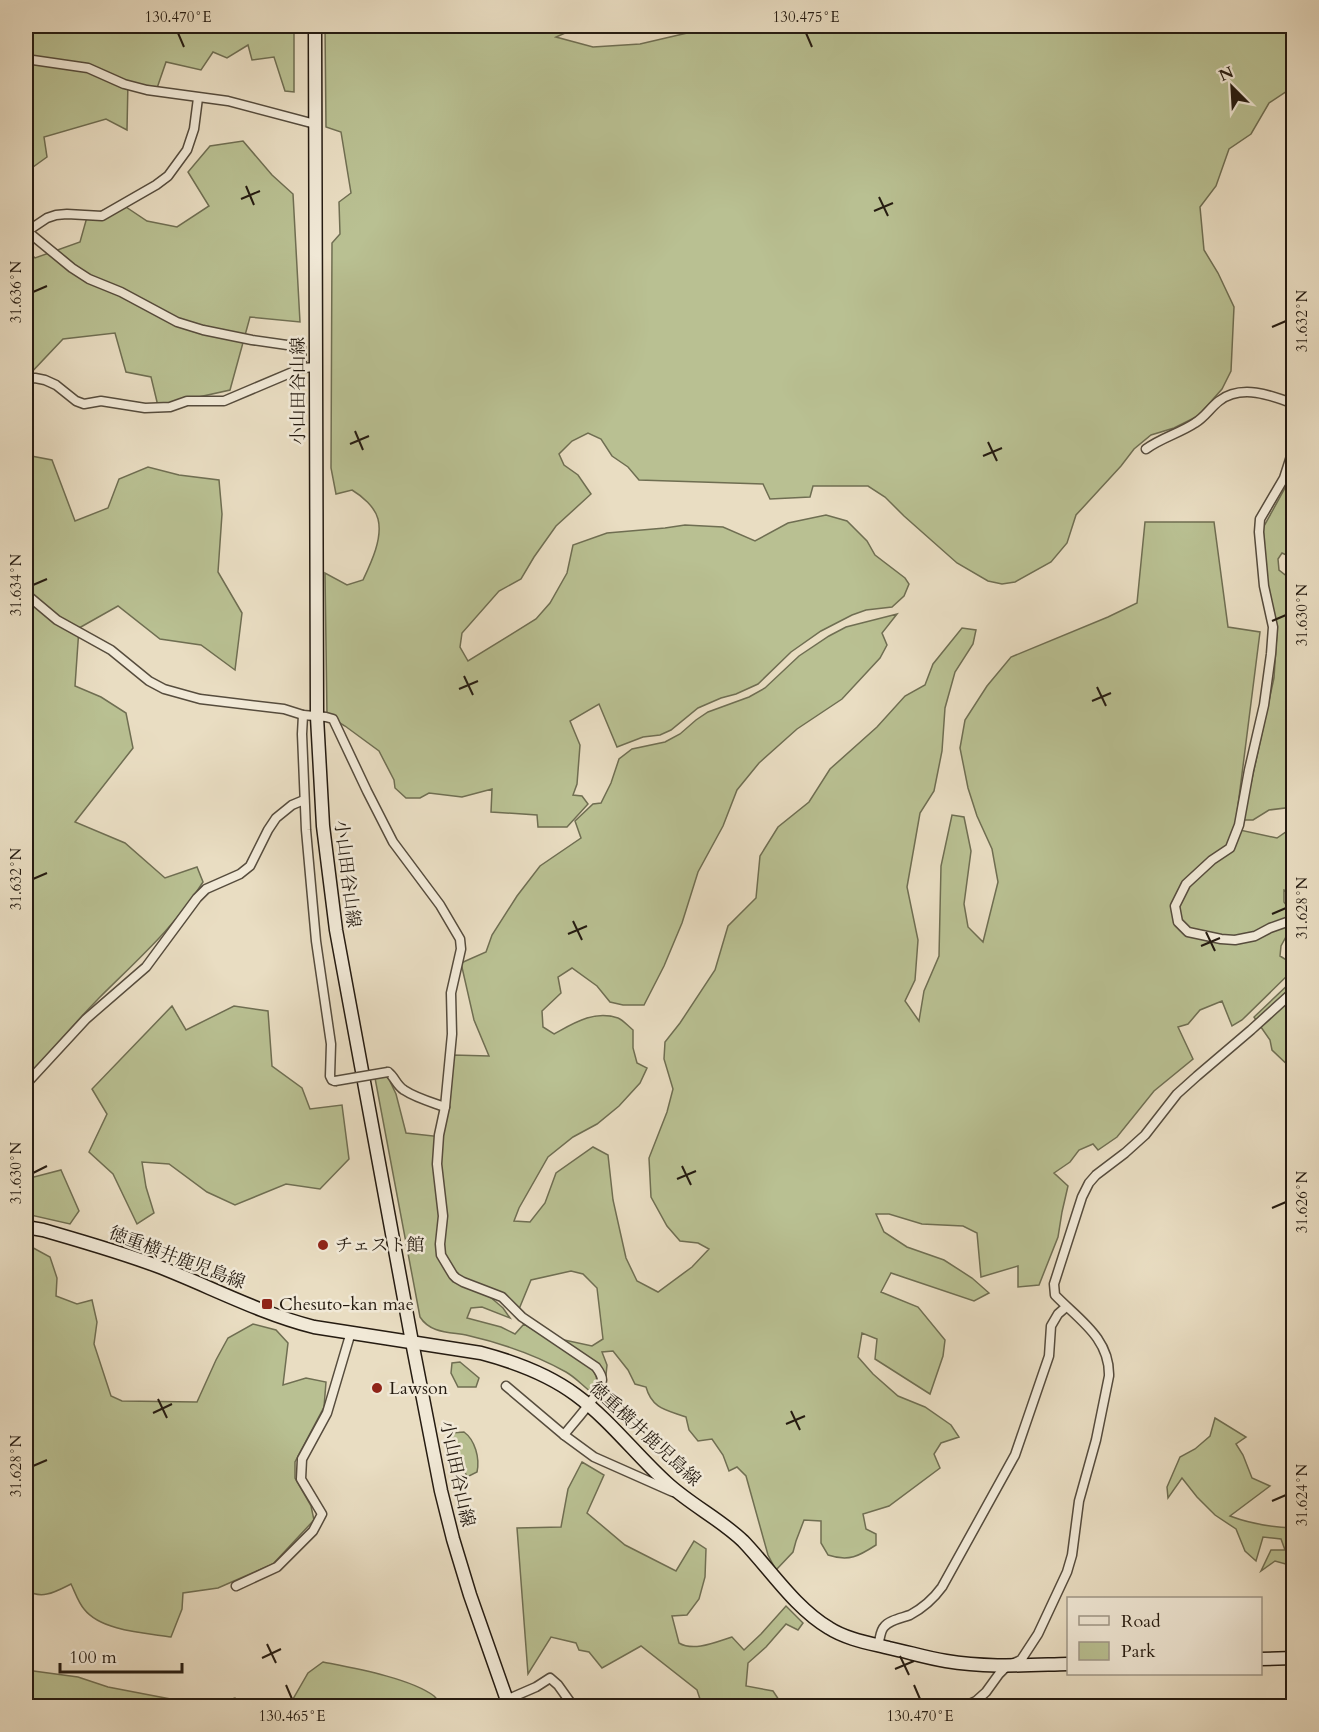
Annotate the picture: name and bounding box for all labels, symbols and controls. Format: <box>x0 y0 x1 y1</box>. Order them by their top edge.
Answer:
text: 130.470°E <box>145 7 211 27</box>
text: 130.475°E <box>773 7 839 27</box>
north arrow <box>1202 57 1262 117</box>
text: N <box>1215 61 1237 87</box>
text: 31.636°N <box>6 260 26 323</box>
text: 31.632°N <box>1292 289 1312 352</box>
street label: 小山田谷山線 <box>286 337 311 445</box>
text: 31.634°N <box>6 553 26 616</box>
text: 31.630°N <box>1292 583 1312 646</box>
street label: 小山田谷山線 <box>328 819 366 929</box>
text: 31.632°N <box>6 847 26 910</box>
text: 31.628°N <box>1292 876 1312 939</box>
text: 31.630°N <box>6 1141 26 1204</box>
text: 31.626°N <box>1292 1170 1312 1233</box>
street label: 徳重横井鹿児島線 <box>105 1221 249 1295</box>
place label: チェスト館 <box>335 1233 424 1258</box>
marker: チェスト館 <box>316 1238 330 1252</box>
place label: Chesuto-kan mae <box>279 1292 414 1317</box>
marker: Chesuto-kan mae <box>260 1297 274 1311</box>
place label: Lawson <box>389 1376 449 1401</box>
street label: 徳重横井鹿児島線 <box>584 1376 706 1492</box>
marker: Lawson <box>370 1381 384 1395</box>
street label: 小山田谷山線 <box>434 1419 480 1529</box>
text: 31.628°N <box>6 1434 26 1497</box>
text: 31.624°N <box>1292 1463 1312 1526</box>
legend <box>1067 1597 1262 1675</box>
text: Road <box>1121 1609 1161 1634</box>
scale bar <box>60 1636 182 1674</box>
text: Park <box>1121 1639 1156 1664</box>
text: 100 m <box>69 1645 117 1670</box>
text: 130.465°E <box>259 1706 325 1726</box>
text: 130.470°E <box>887 1706 953 1726</box>

